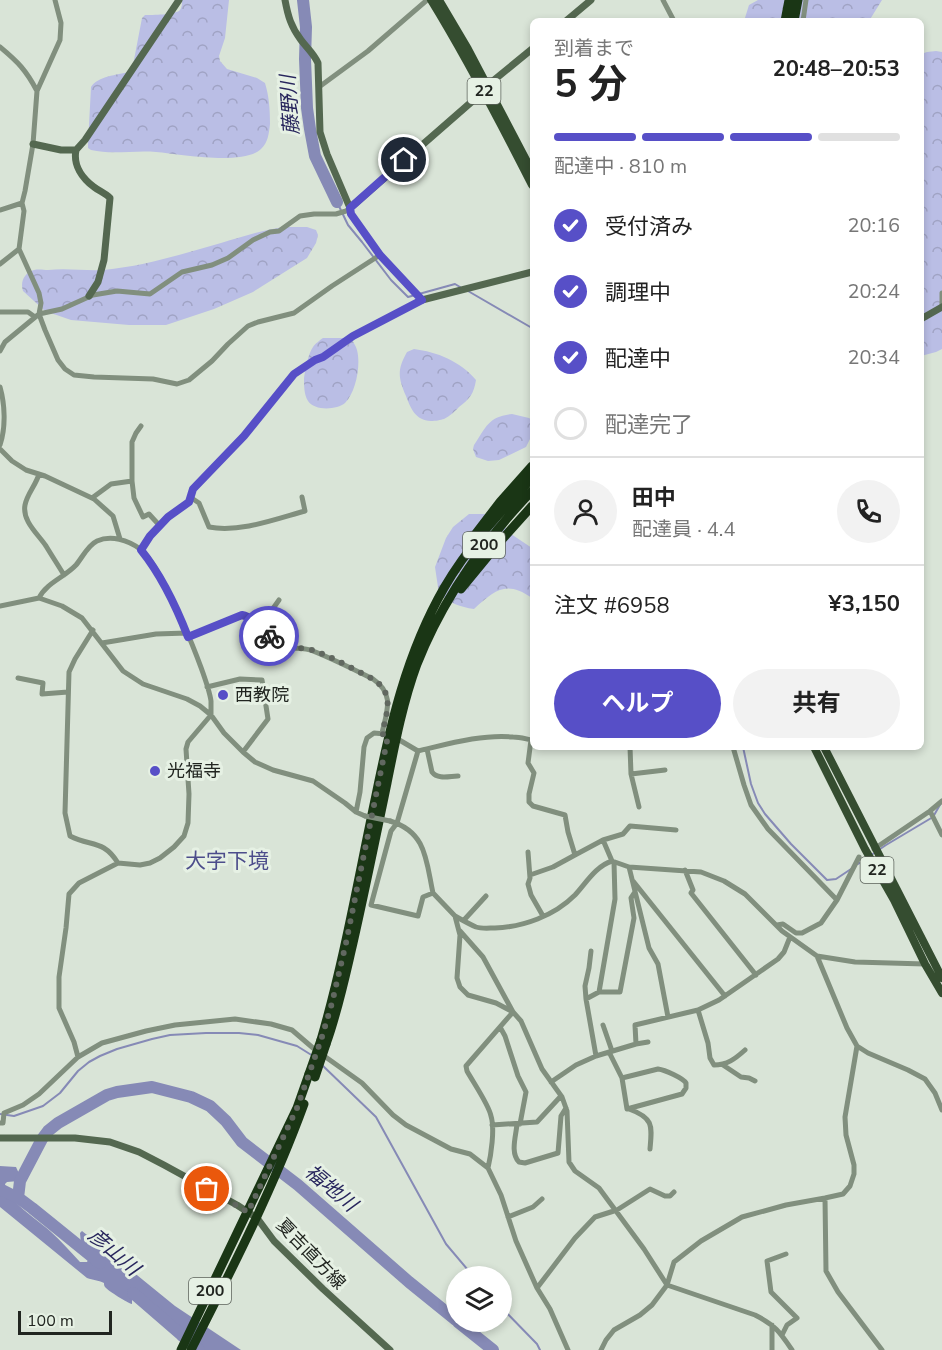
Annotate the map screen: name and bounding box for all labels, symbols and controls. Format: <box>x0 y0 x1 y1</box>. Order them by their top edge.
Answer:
text: 到着まで <box>554 35 634 62</box>
text: 20:48–20:53 <box>772 54 900 84</box>
text: 5 分 <box>554 58 627 111</box>
water label: 藤野川 <box>274 72 306 136</box>
road number: 22 <box>468 78 500 104</box>
pin <box>378 134 429 185</box>
icon: home <box>387 143 420 176</box>
text: 配達中 · 810 m <box>554 153 687 180</box>
icon: check <box>554 209 587 242</box>
text: 受付済み <box>605 212 693 242</box>
text: 20:16 <box>847 212 900 239</box>
icon: check <box>554 275 587 308</box>
text: 調理中 <box>605 278 671 308</box>
text: 20:24 <box>847 278 900 305</box>
icon: check <box>554 341 587 374</box>
text: 配達中 <box>605 344 671 374</box>
text: 20:34 <box>847 344 900 371</box>
text: 配達完了 <box>605 410 693 440</box>
button: person <box>554 480 617 543</box>
button: phone <box>837 480 900 543</box>
text: 田中 <box>632 483 676 513</box>
text: 配達員 · 4.4 <box>632 516 735 543</box>
road number: 200 <box>463 532 505 558</box>
text: ¥3,150 <box>829 589 900 619</box>
text: 注文 #6958 <box>554 591 670 621</box>
courier <box>239 606 299 666</box>
icon: bike <box>253 620 286 653</box>
button: ヘルプ <box>554 669 721 738</box>
button: 共有 <box>733 669 900 738</box>
place label: 西教院 <box>235 683 289 707</box>
marker: 西教院 <box>216 688 230 702</box>
place label: 光福寺 <box>167 759 221 783</box>
marker: 光福寺 <box>148 764 162 778</box>
district label: 大字下境 <box>185 847 269 875</box>
road number: 22 <box>860 857 894 883</box>
water label: 福地川 <box>299 1158 364 1219</box>
pin <box>181 1163 232 1214</box>
icon: bag <box>190 1172 223 1205</box>
street label: 夏吉直方線 <box>271 1213 351 1295</box>
water label: 彦山川 <box>83 1222 147 1283</box>
map controls <box>446 1266 512 1332</box>
button: layers <box>446 1266 512 1332</box>
road number: 200 <box>189 1278 231 1304</box>
scale bar <box>18 1308 112 1336</box>
text: 100 m <box>27 1310 74 1332</box>

